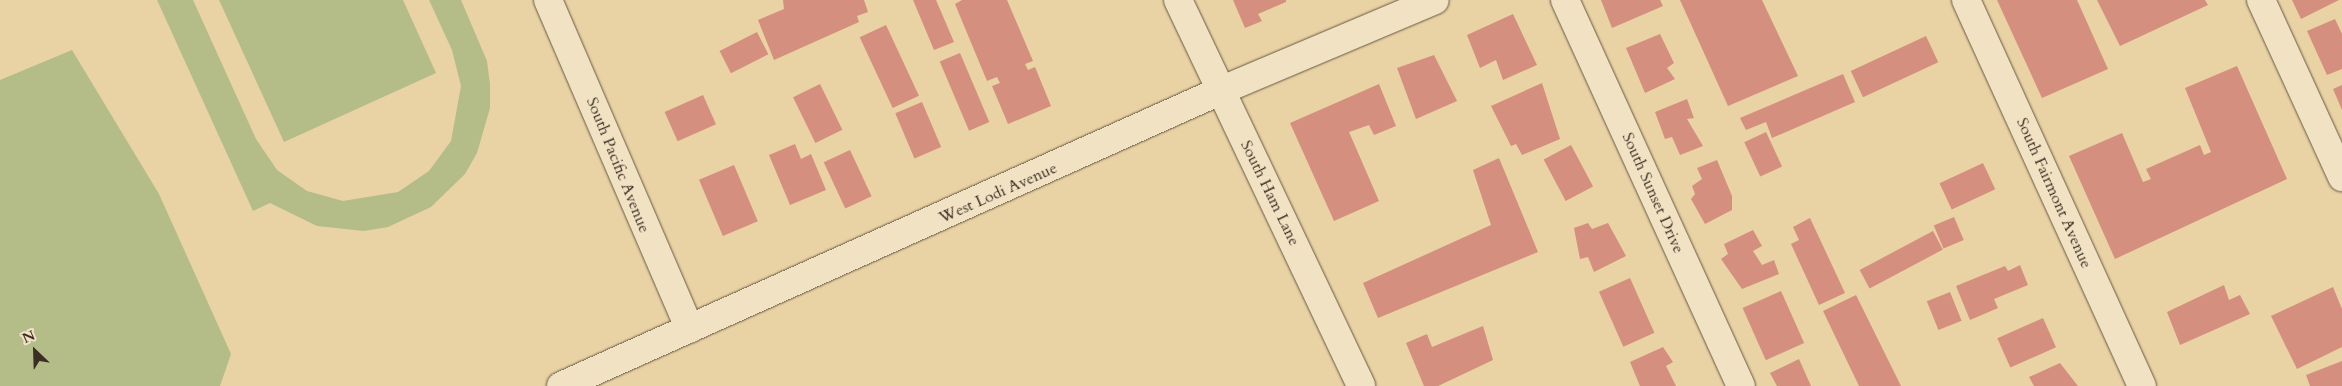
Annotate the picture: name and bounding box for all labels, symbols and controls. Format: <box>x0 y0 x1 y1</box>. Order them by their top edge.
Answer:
street label: South Pacific Avenue <box>582 95 654 235</box>
street label: South Fairmont Avenue <box>2012 115 2096 271</box>
street label: South Sunset Drive <box>1618 130 1688 256</box>
street label: South Ham Lane <box>1236 137 1304 249</box>
street label: West Lodi Avenue <box>936 158 1060 228</box>
north arrow <box>10 326 60 376</box>
text: N <box>19 326 38 348</box>

